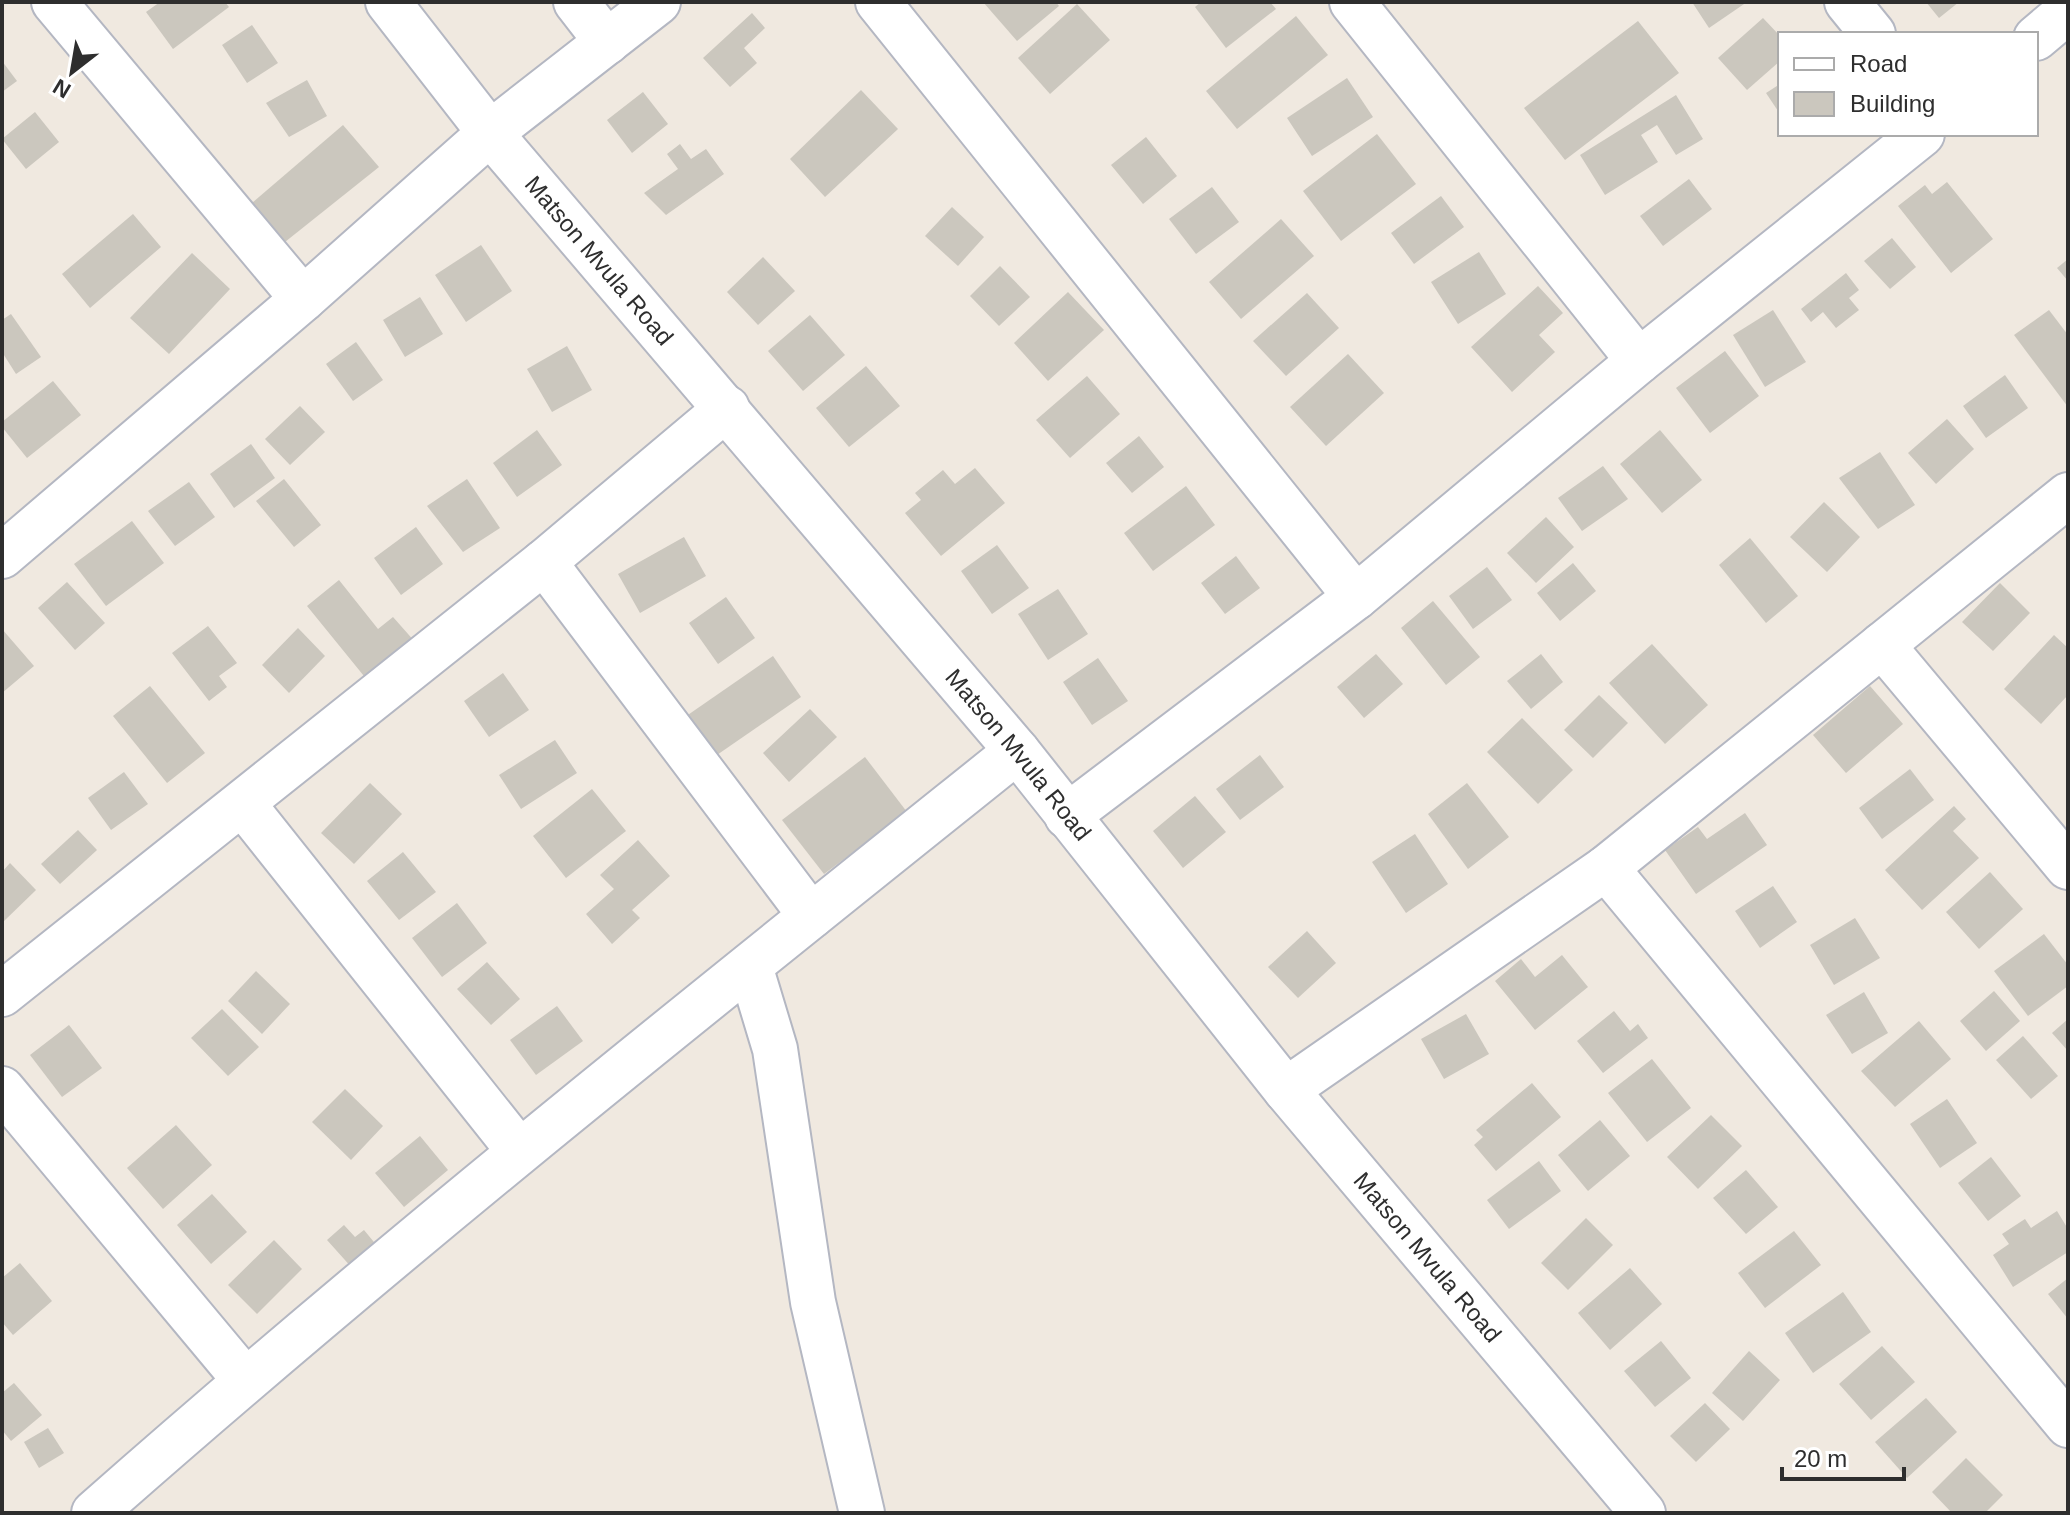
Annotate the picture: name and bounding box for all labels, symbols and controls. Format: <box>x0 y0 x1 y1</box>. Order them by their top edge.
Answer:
north arrow <box>32 32 112 112</box>
legend <box>1778 32 2038 136</box>
text: Road <box>1850 50 1907 77</box>
text: N <box>49 74 75 104</box>
text: Building <box>1850 90 1935 117</box>
street label: Matson Mvula Road <box>520 170 679 351</box>
street label: Matson Mvula Road <box>940 664 1097 846</box>
street label: Matson Mvula Road <box>1348 1167 1507 1347</box>
scale bar <box>1782 1431 1904 1481</box>
text: 20 m <box>1794 1445 1847 1472</box>

